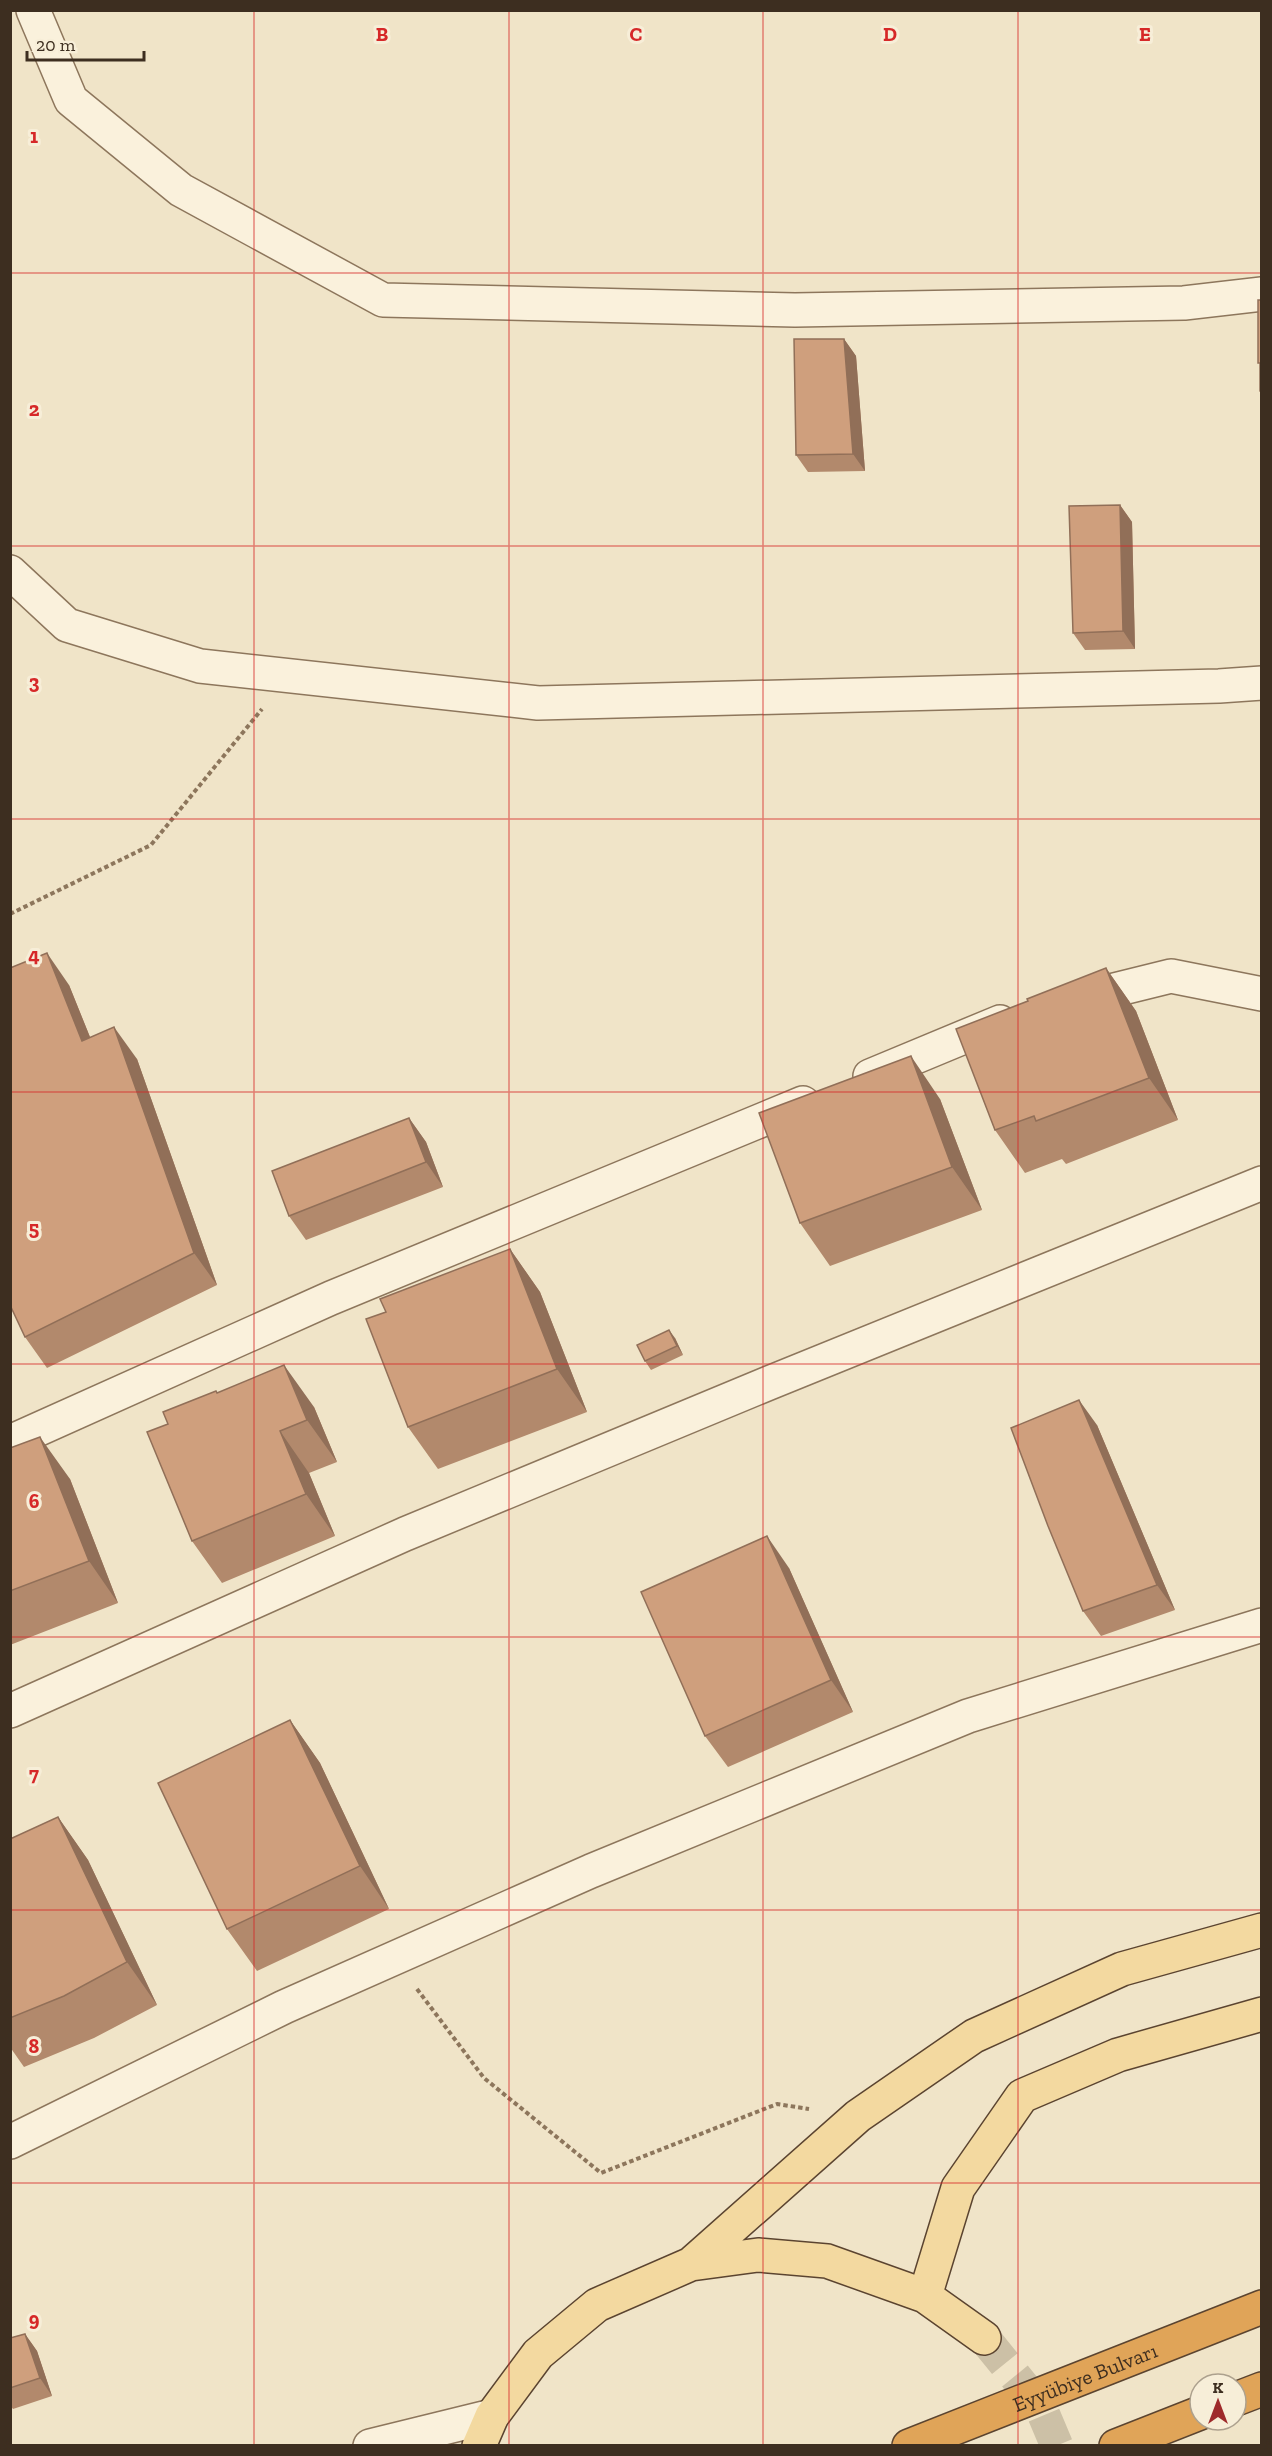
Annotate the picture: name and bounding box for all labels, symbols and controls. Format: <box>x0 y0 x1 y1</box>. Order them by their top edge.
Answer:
text: B <box>376 22 388 46</box>
text: C <box>630 22 643 46</box>
text: D <box>883 22 897 46</box>
text: E <box>1139 22 1151 46</box>
scale bar <box>27 24 144 62</box>
text: 20 m <box>36 34 76 56</box>
text: 1 <box>30 124 38 148</box>
text: 2 <box>29 397 40 421</box>
text: 3 <box>29 670 40 694</box>
text: 4 <box>28 943 40 967</box>
text: 5 <box>29 1216 39 1240</box>
text: 6 <box>29 1489 40 1513</box>
text: 7 <box>29 1762 39 1786</box>
text: 8 <box>29 2034 40 2058</box>
text: 9 <box>29 2307 40 2331</box>
street label: Eyyübiye Bulvarı <box>1009 2337 1161 2416</box>
north arrow <box>1188 2372 1248 2432</box>
text: K <box>1213 2378 1224 2397</box>

